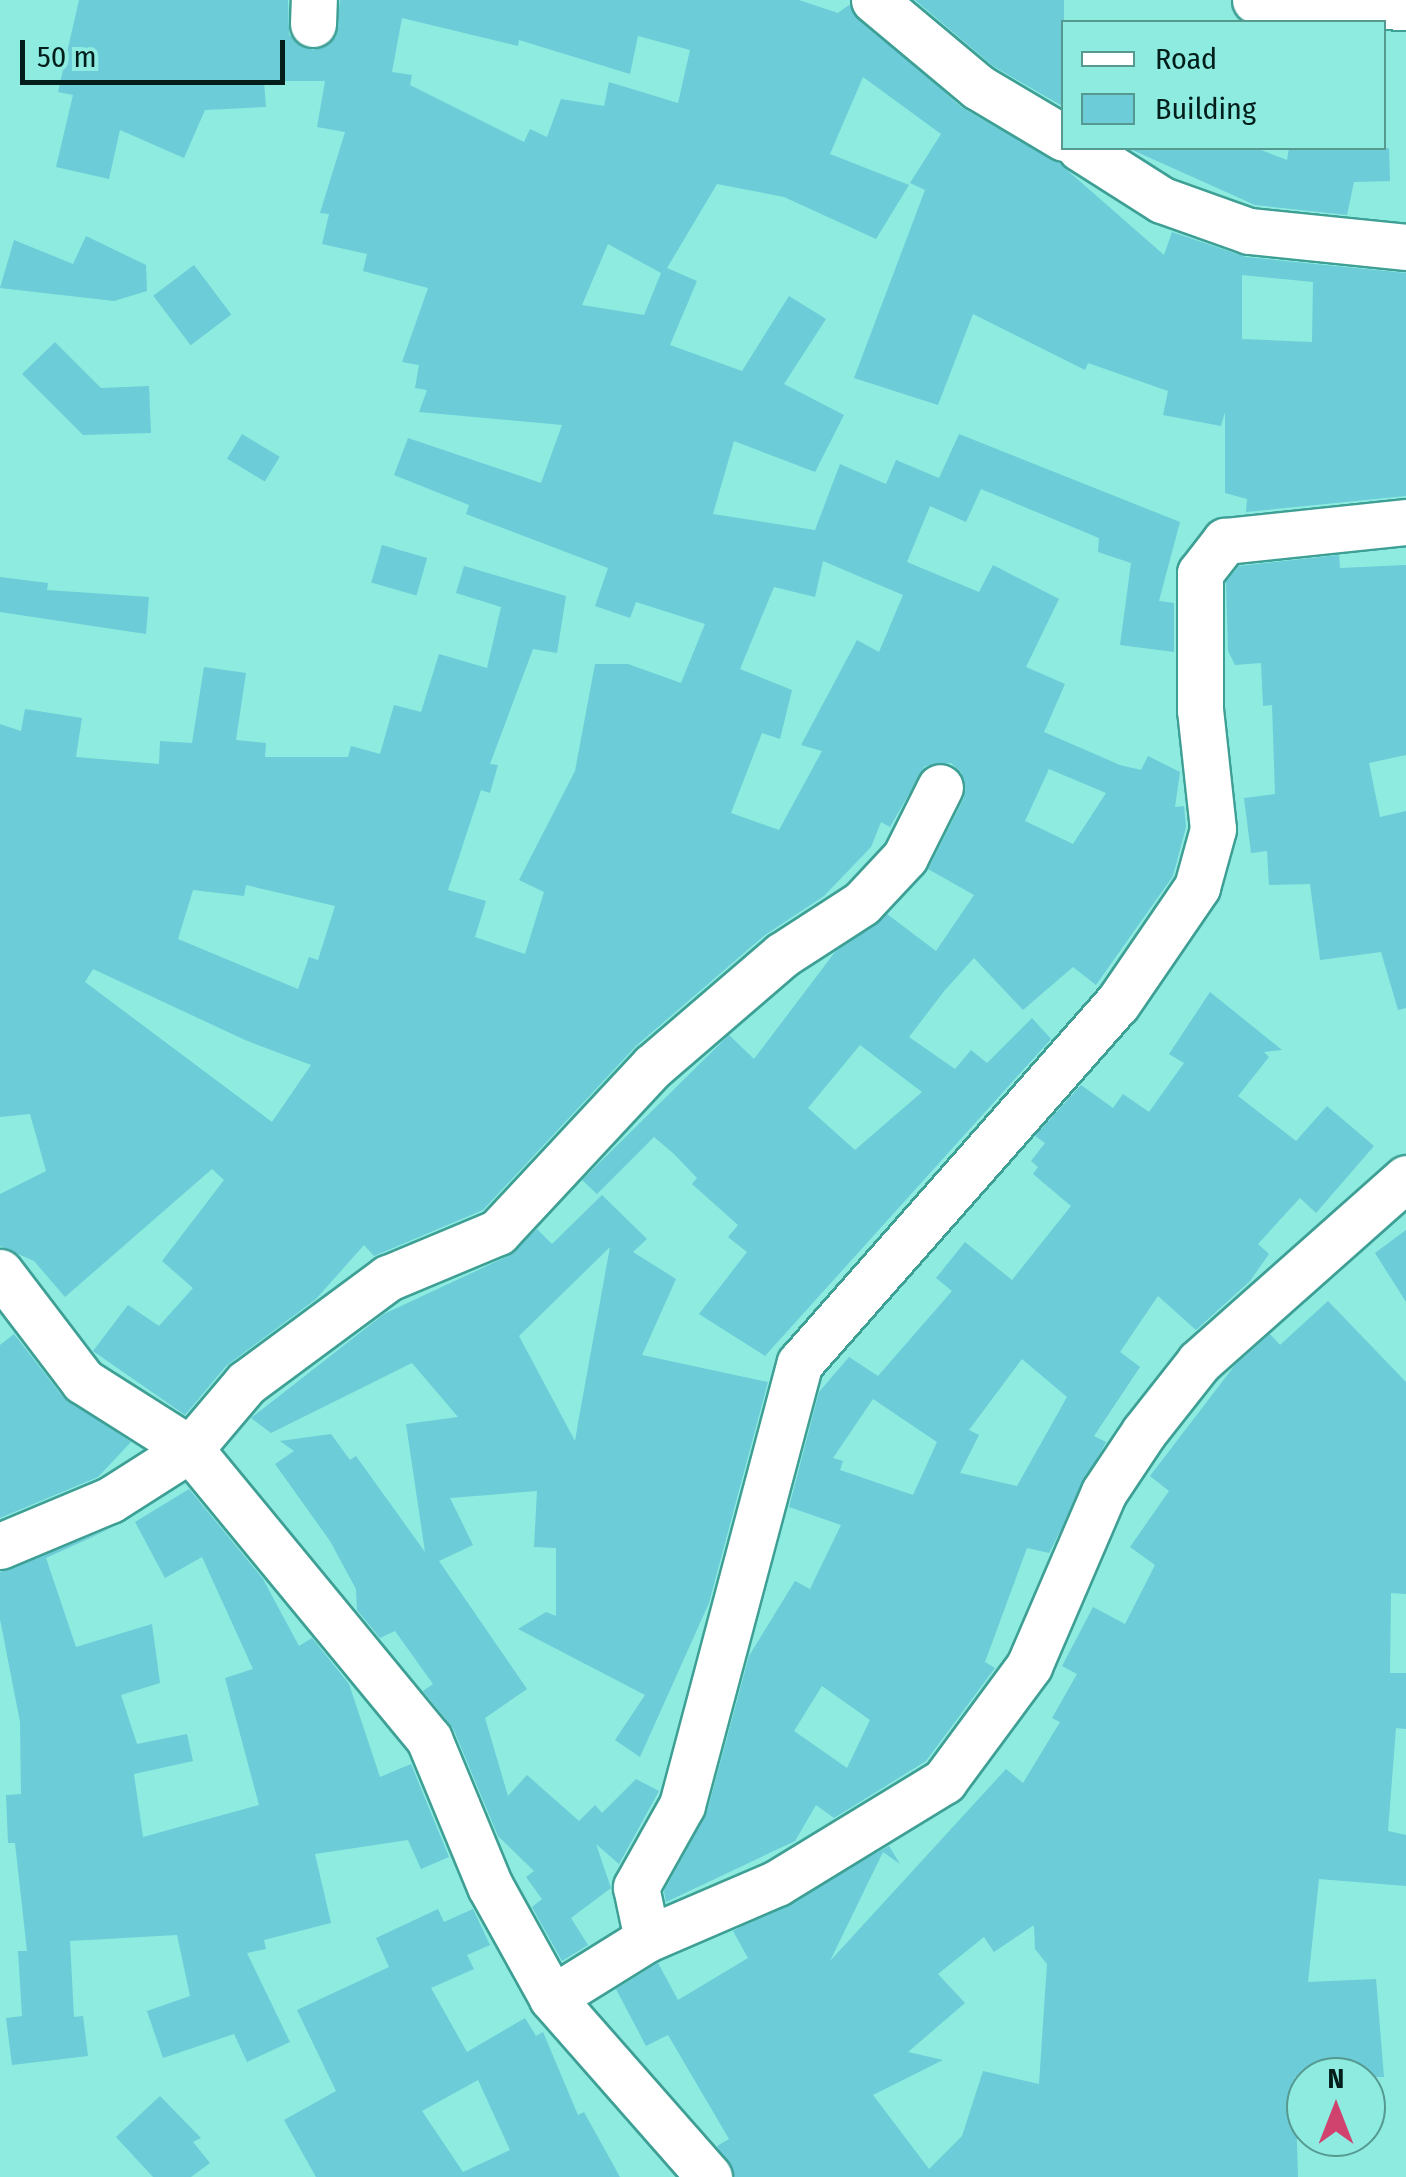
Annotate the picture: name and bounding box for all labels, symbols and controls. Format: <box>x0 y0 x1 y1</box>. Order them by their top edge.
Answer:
scale bar <box>25 20 290 82</box>
legend <box>1061 20 1386 150</box>
text: 50 m <box>37 39 97 75</box>
text: Road <box>1155 41 1217 77</box>
text: Building <box>1155 91 1256 127</box>
north arrow <box>1286 2057 1386 2157</box>
text: N <box>1328 2062 1344 2095</box>

